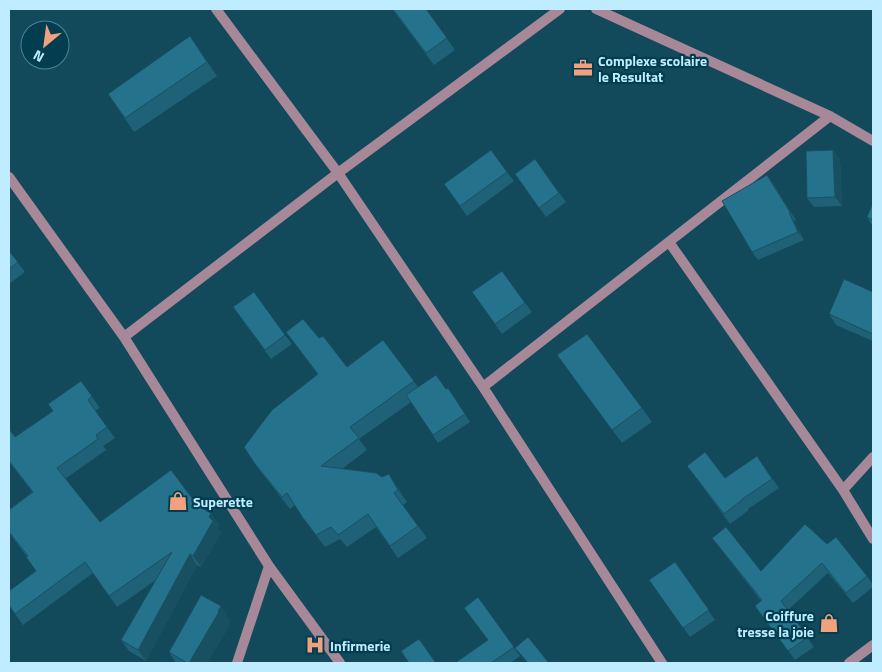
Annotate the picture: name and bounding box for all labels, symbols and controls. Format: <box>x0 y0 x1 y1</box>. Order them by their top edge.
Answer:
north arrow <box>20 20 70 70</box>
text: N <box>29 45 48 68</box>
place label: Complexe scolaire le Resultat <box>598 50 707 87</box>
office icon: Complexe scolaire le Resultat <box>572 57 594 79</box>
shop icon: Superette <box>167 490 189 512</box>
place label: Superette <box>193 491 253 512</box>
place label: Coiffure tresse la joie <box>737 605 814 642</box>
shop icon: Coiffure tresse la joie <box>818 612 840 634</box>
hospital icon: Infirmerie <box>304 634 326 656</box>
place label: Infirmerie <box>330 635 390 656</box>

